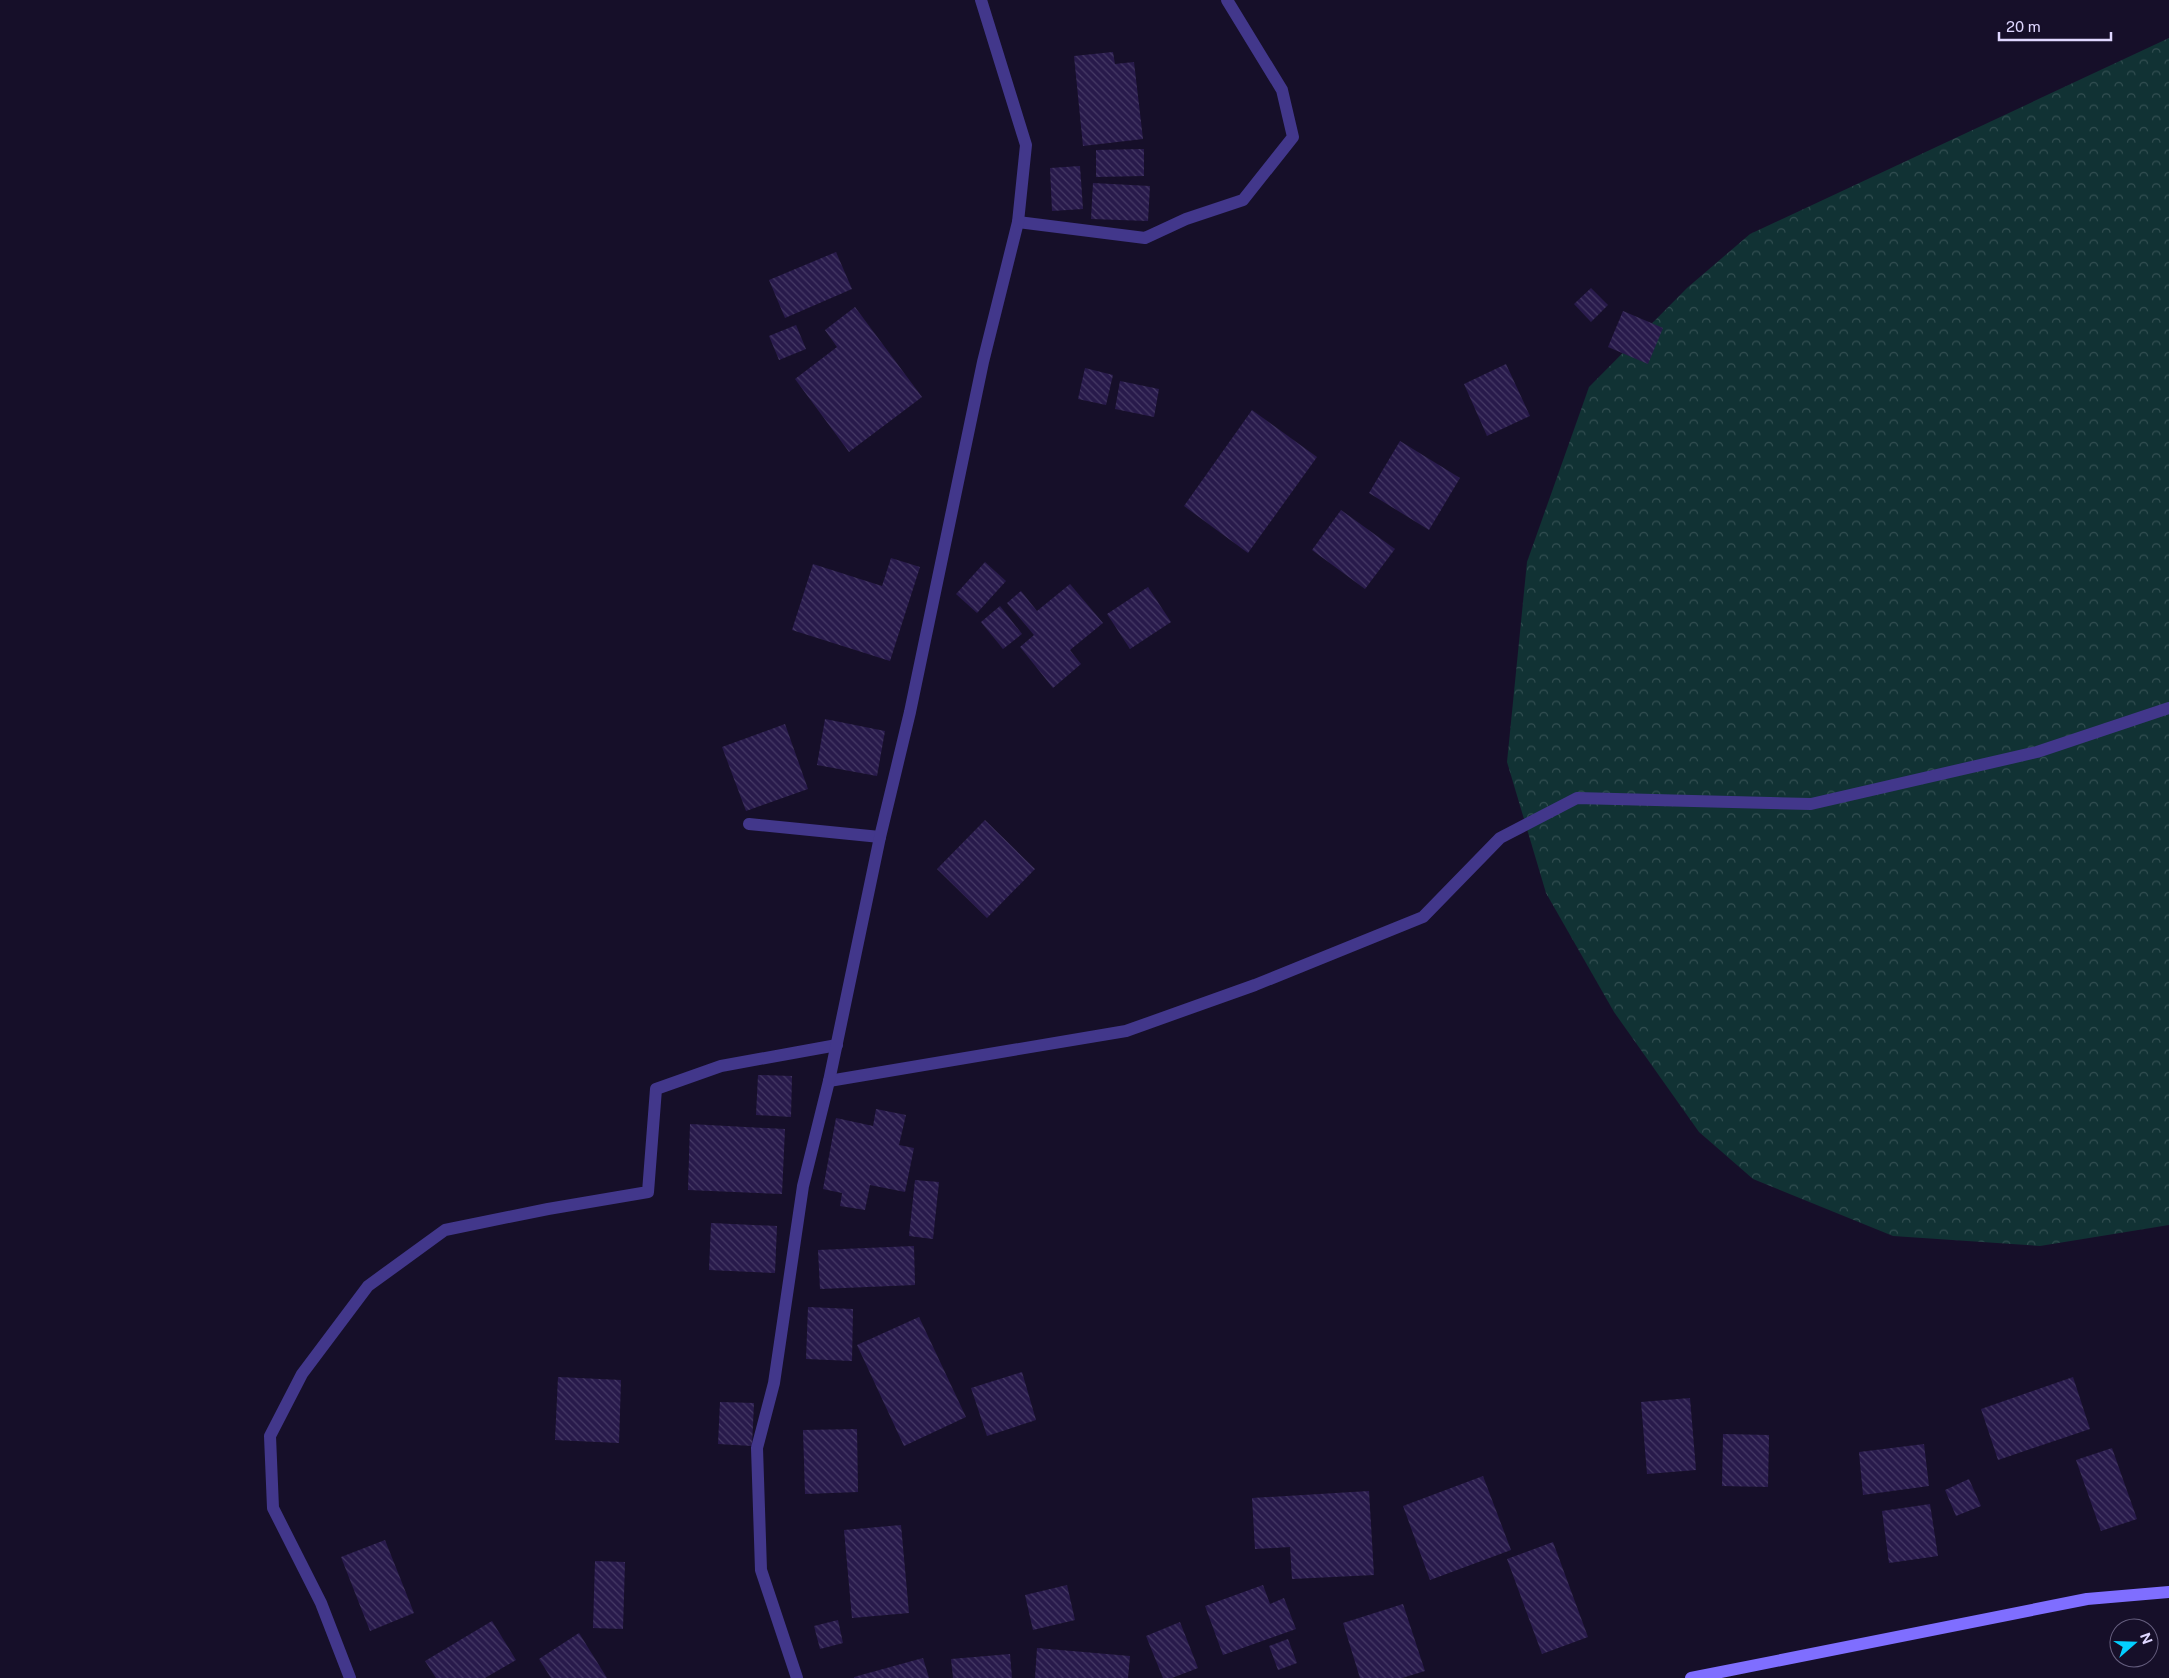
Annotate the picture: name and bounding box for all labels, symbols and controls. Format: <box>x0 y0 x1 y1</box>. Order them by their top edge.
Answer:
scale bar <box>1999 10 2112 42</box>
text: 20 m <box>2006 18 2041 35</box>
north arrow <box>2109 1618 2159 1668</box>
text: N <box>2137 1631 2156 1646</box>

